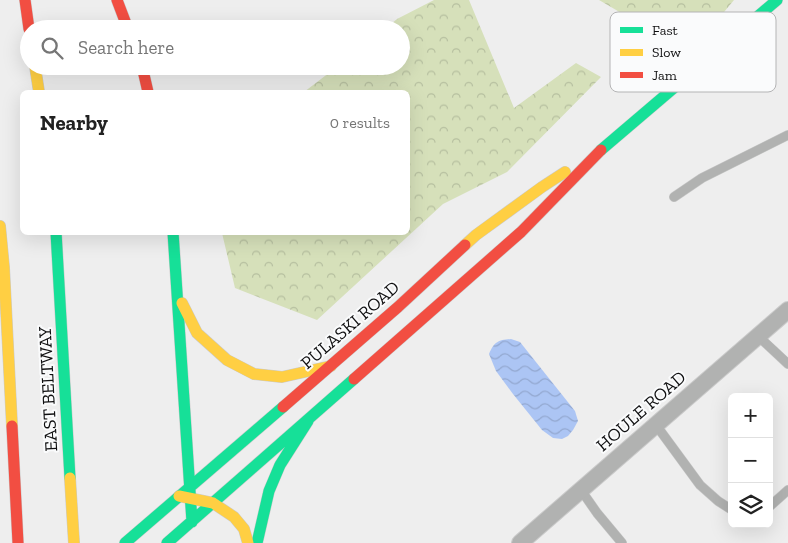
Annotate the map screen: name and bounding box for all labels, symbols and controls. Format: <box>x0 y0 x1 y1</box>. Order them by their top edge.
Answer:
legend <box>610 12 776 92</box>
search box <box>20 20 410 75</box>
text: Fast <box>652 22 679 39</box>
icon: search <box>38 34 66 62</box>
text: Search here <box>78 36 174 59</box>
text: Slow <box>652 44 681 61</box>
text: Jam <box>652 67 677 84</box>
text: Nearby <box>40 110 108 135</box>
text: 0 results <box>330 113 390 132</box>
street label: PULASKI ROAD <box>296 276 404 374</box>
street label: EAST BELTWAY <box>34 326 62 452</box>
street label: HOULE ROAD <box>592 366 690 456</box>
map controls <box>728 393 773 528</box>
button: + <box>728 393 773 438</box>
button: − <box>728 438 773 483</box>
button: layers <box>728 483 773 528</box>

